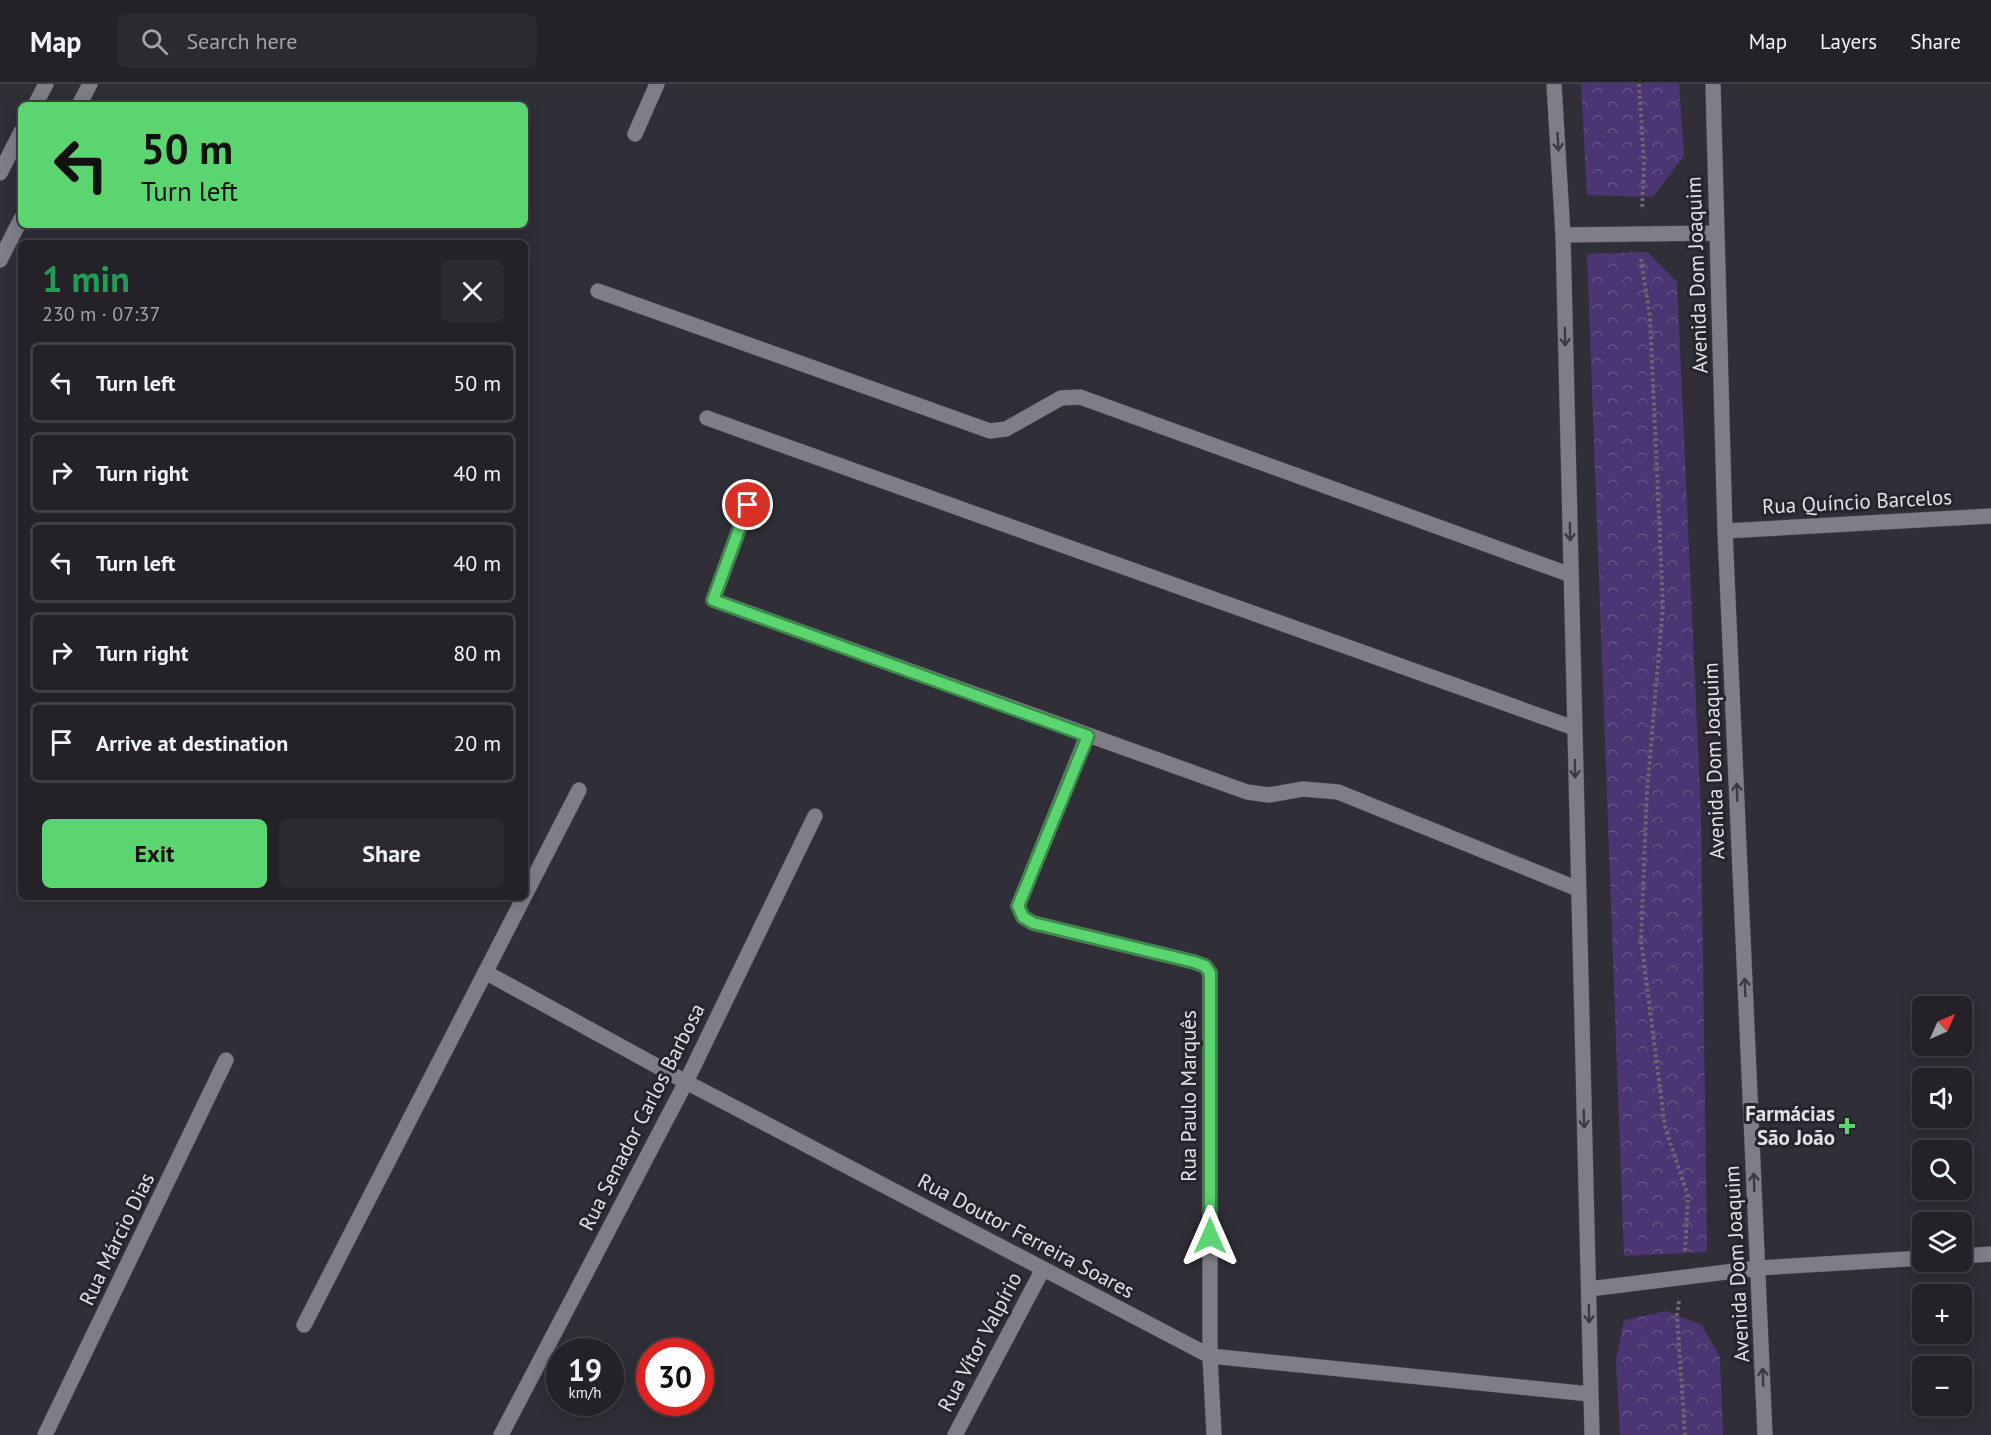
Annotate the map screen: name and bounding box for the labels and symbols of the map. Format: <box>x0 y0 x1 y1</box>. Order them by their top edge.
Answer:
one-way arrow <box>1552 132 1563 152</box>
street label: Avenida Dom Joaquim <box>1680 176 1713 374</box>
one-way arrow <box>1560 327 1571 347</box>
pin <box>722 479 773 530</box>
street label: Rua Quíncio Barcelos <box>1761 483 1953 520</box>
one-way arrow <box>1564 522 1576 542</box>
street label: Avenida Dom Joaquim <box>1697 662 1730 860</box>
one-way arrow <box>1569 759 1581 779</box>
one-way arrow <box>1731 783 1742 803</box>
one-way arrow <box>1740 978 1751 998</box>
north arrow <box>1912 996 1972 1056</box>
street label: Rua Senador Carlos Barbosa <box>572 999 711 1235</box>
street label: Rua Paulo Marquês <box>1175 1010 1202 1182</box>
place label: Farmácias São João <box>1745 1100 1835 1151</box>
one-way arrow <box>1578 1108 1589 1128</box>
marker: Farmácias São João <box>1840 1119 1854 1133</box>
street label: Avenida Dom Joaquim <box>1718 1165 1755 1363</box>
street label: Rua Doutor Ferreira Soares <box>913 1167 1139 1304</box>
street label: Rua Márcio Dias <box>73 1168 160 1310</box>
one-way arrow <box>1748 1172 1759 1192</box>
position arrow <box>1178 1204 1242 1268</box>
street label: Rua Vítor Valpírio <box>931 1267 1028 1416</box>
one-way arrow <box>1583 1303 1595 1323</box>
speed limit sign: 30 <box>636 1338 714 1416</box>
one-way arrow <box>1758 1367 1769 1387</box>

